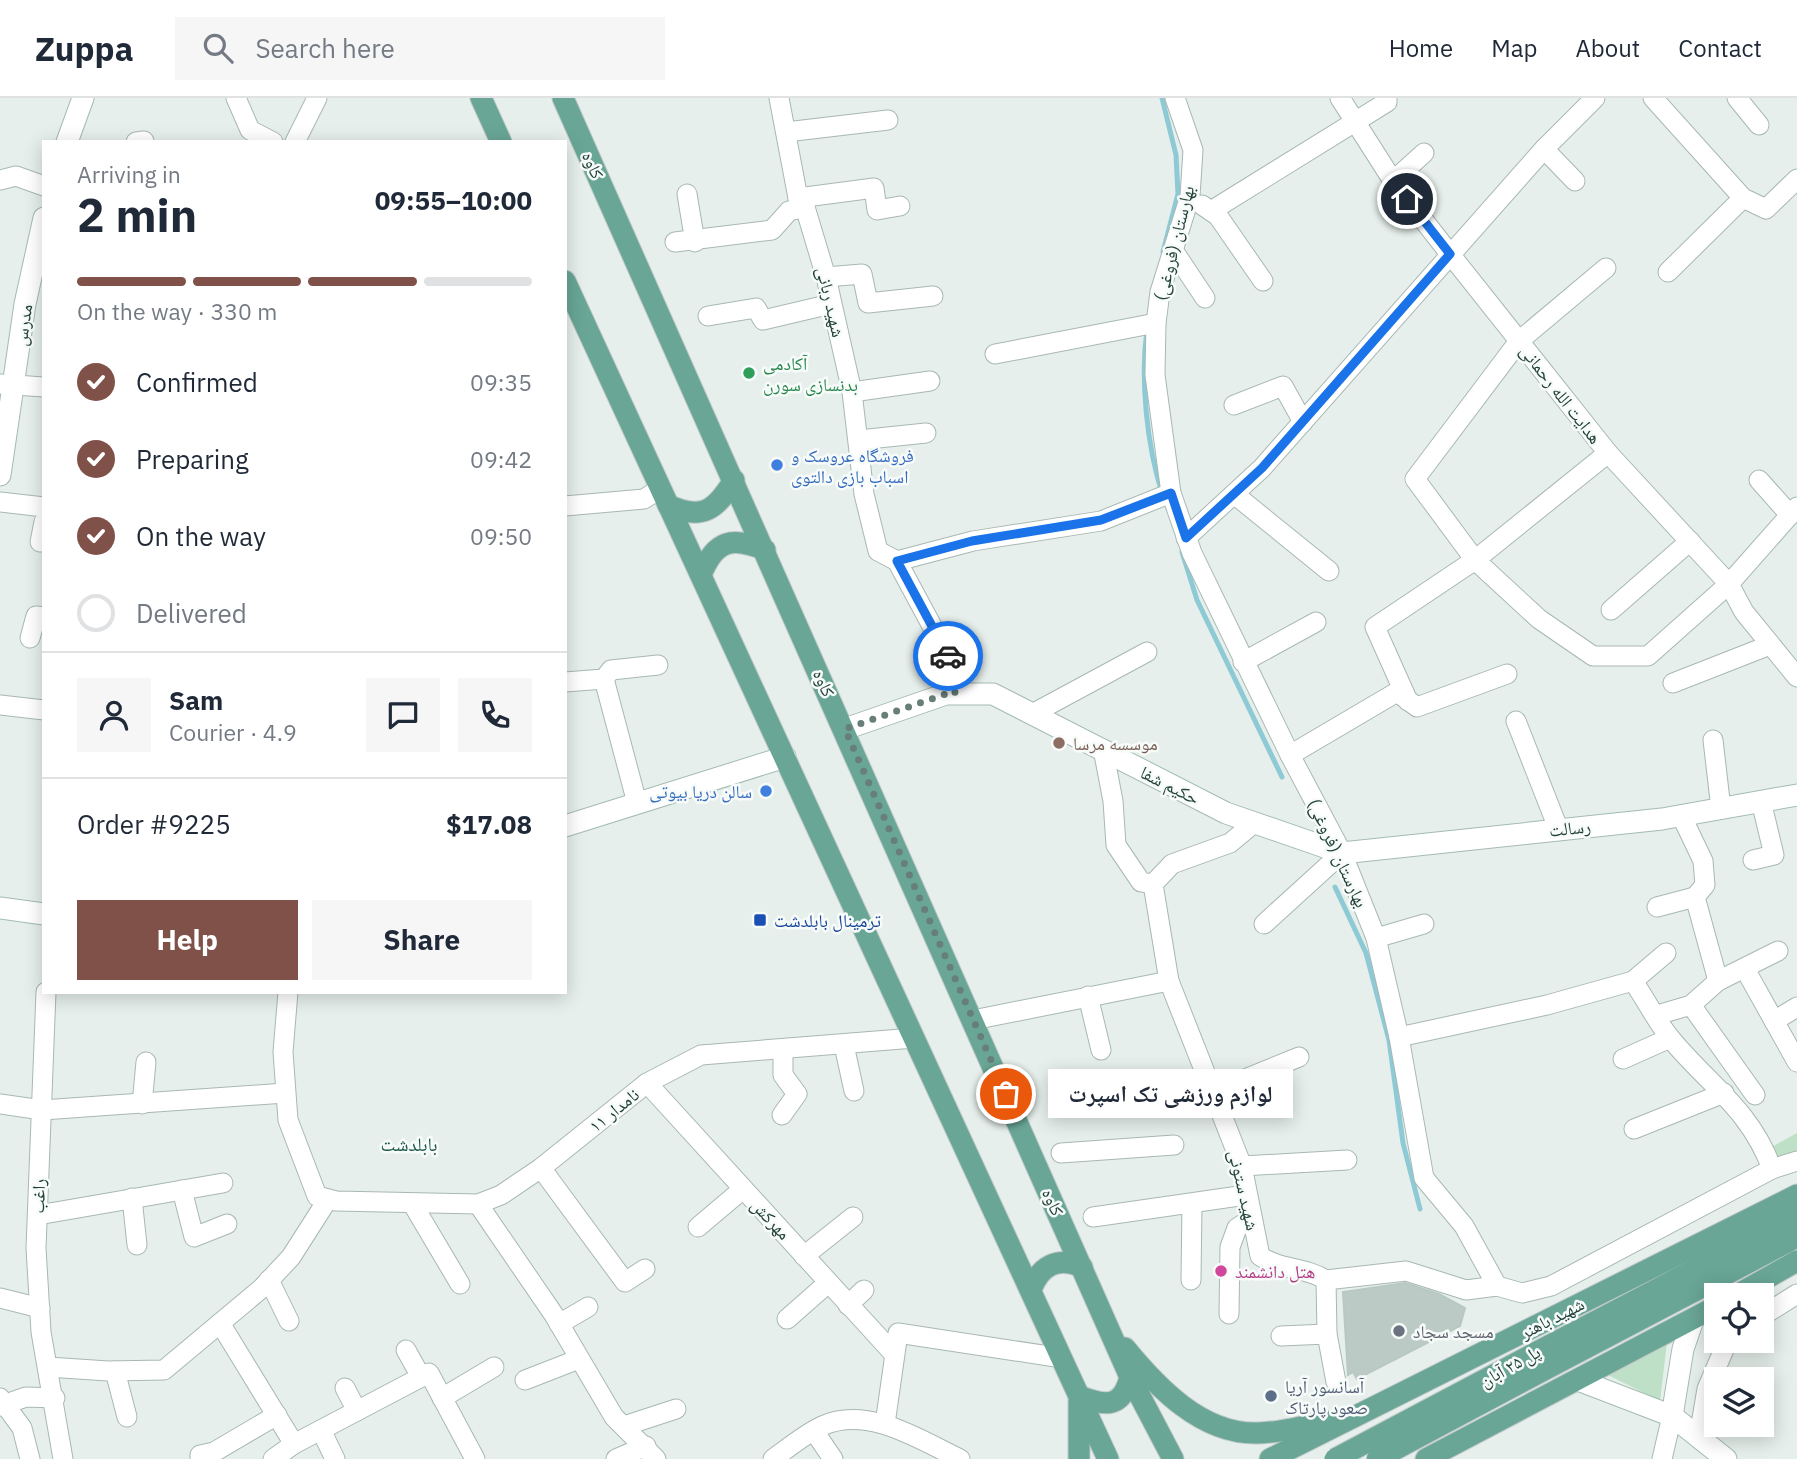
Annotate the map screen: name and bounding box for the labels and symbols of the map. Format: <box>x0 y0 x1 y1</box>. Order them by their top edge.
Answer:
street label: کاوه <box>577 148 609 183</box>
pin <box>1377 169 1437 229</box>
street label: بهارستان (فروغی) <box>1149 183 1199 303</box>
street label: شهید ربانی <box>812 264 850 340</box>
street label: مدرس <box>9 303 37 347</box>
street label: هدایت الله رحمانی <box>1515 340 1607 448</box>
place label: آکادمی بدنسازی سورن <box>763 352 858 396</box>
marker: آکادمی بدنسازی سورن <box>741 365 757 381</box>
place label: فروشگاه عروسک و اسباب بازی دالتوی <box>791 444 914 488</box>
marker: فروشگاه عروسک و اسباب بازی دالتوی <box>769 457 785 473</box>
courier <box>913 621 983 691</box>
street label: کاوه <box>808 666 840 701</box>
place label: موسسه مرسا <box>1073 732 1158 755</box>
marker: موسسه مرسا <box>1051 735 1067 751</box>
street label: حکیم شفا <box>1136 760 1203 811</box>
place label: سالن دریا بیوتی <box>649 780 752 803</box>
marker: سالن دریا بیوتی <box>758 783 774 799</box>
street label: بهارستان (فروغی) <box>1303 795 1373 911</box>
street label: رسالت <box>1548 814 1592 842</box>
place label: ترمینال بابلدشت <box>774 909 881 932</box>
marker: ترمینال بابلدشت <box>752 912 768 928</box>
pin <box>976 1064 1036 1124</box>
callout: لوازم ورزشی تک اسپرت <box>1048 1070 1293 1118</box>
street label: ۱۱ نامدار <box>584 1083 644 1137</box>
district label: بابلدشت <box>381 1132 437 1156</box>
street label: شهید ستونی <box>1224 1147 1264 1233</box>
street label: راغب <box>26 1178 50 1214</box>
street label: کاوه <box>1037 1185 1069 1220</box>
street label: مهرکش <box>746 1194 796 1244</box>
place label: هتل دانشمند <box>1235 1260 1315 1283</box>
marker: هتل دانشمند <box>1213 1263 1229 1279</box>
street label: شهید باهنر <box>1515 1292 1588 1344</box>
place label: مسجد سجاد <box>1413 1320 1494 1343</box>
marker: مسجد سجاد <box>1391 1323 1407 1339</box>
street label: پل ۲۵ آبان <box>1476 1340 1544 1392</box>
place label: آسانسور آریا صعود پارتاک <box>1285 1375 1368 1419</box>
marker: آسانسور آریا صعود پارتاک <box>1263 1388 1279 1404</box>

